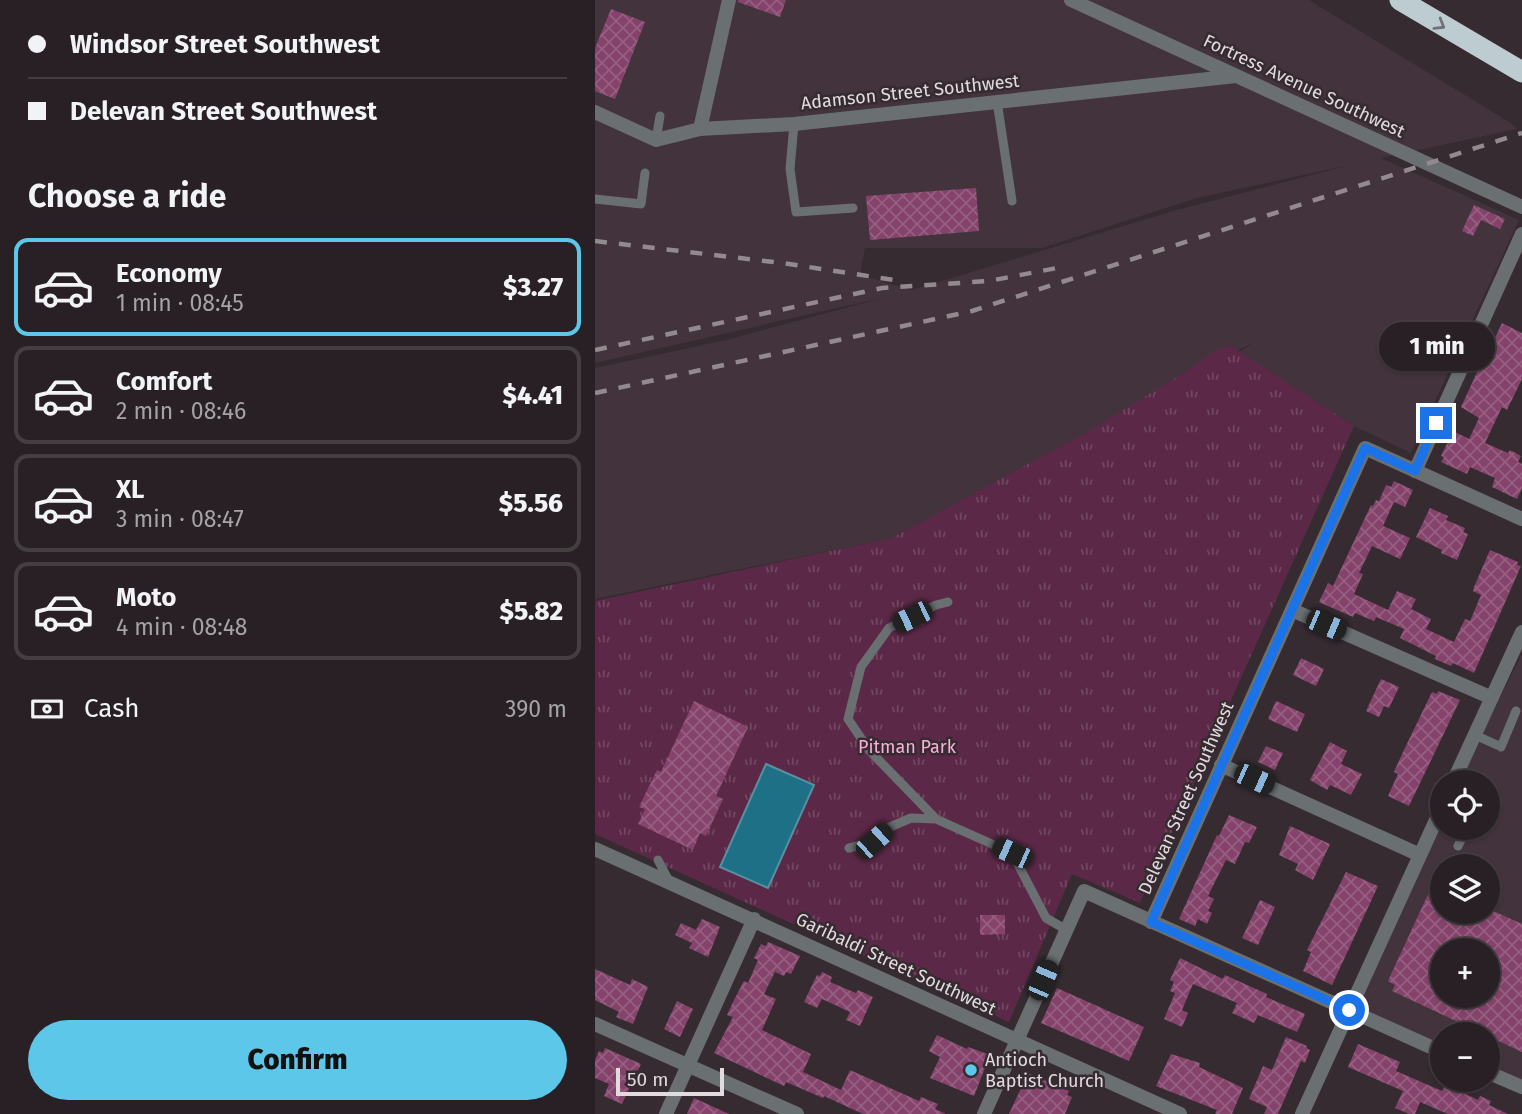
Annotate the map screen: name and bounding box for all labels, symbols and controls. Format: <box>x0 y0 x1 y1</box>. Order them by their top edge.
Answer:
one-way arrow <box>1432 17 1445 30</box>
text: Windsor Street Southwest <box>70 29 380 60</box>
street label: Fortress Avenue Southwest <box>1200 30 1409 143</box>
street label: Adamson Street Southwest <box>800 70 1021 114</box>
text: Delevan Street Southwest <box>70 96 377 127</box>
text: Choose a ride <box>28 177 226 215</box>
icon: car <box>32 256 95 319</box>
text: Economy <box>116 258 222 289</box>
text: $3.27 <box>503 272 563 303</box>
text: 1 min · 08:45 <box>116 289 244 317</box>
callout: 1 min <box>1378 322 1494 370</box>
text: 1 min <box>1409 332 1465 360</box>
icon: car <box>32 364 95 427</box>
text: Comfort <box>116 366 212 397</box>
text: $4.41 <box>503 380 563 411</box>
text: 2 min · 08:46 <box>116 397 246 425</box>
route end <box>1420 407 1452 439</box>
icon: car <box>32 472 95 535</box>
text: XL <box>116 474 144 505</box>
text: $5.56 <box>499 488 563 519</box>
text: 3 min · 08:47 <box>116 505 244 533</box>
icon: car <box>32 580 95 643</box>
text: Moto <box>116 582 176 613</box>
text: $5.82 <box>499 596 563 627</box>
car <box>889 598 936 636</box>
car <box>1303 607 1350 643</box>
text: 4 min · 08:48 <box>116 613 248 641</box>
icon: cash <box>28 690 66 728</box>
text: Cash <box>84 693 140 724</box>
text: 390 m <box>505 695 567 723</box>
street label: Delevan Street Southwest <box>1133 698 1239 898</box>
park label: Pitman Park <box>858 736 957 758</box>
car <box>1231 761 1278 797</box>
map controls <box>1430 770 1500 1092</box>
button: locate <box>1430 770 1500 840</box>
car <box>852 819 897 863</box>
car <box>989 835 1036 871</box>
button: layers <box>1430 854 1500 924</box>
street label: Garibaldi Street Southwest <box>792 908 1000 1020</box>
button: + <box>1430 938 1500 1008</box>
car <box>1026 957 1061 1003</box>
route start <box>1333 994 1365 1026</box>
button: Confirm <box>28 1020 567 1100</box>
button: − <box>1430 1022 1500 1092</box>
place label: Antioch Baptist Church <box>985 1049 1104 1092</box>
marker: Antioch Baptist Church <box>963 1062 979 1078</box>
scale bar <box>616 1065 725 1097</box>
text: 50 m <box>627 1068 668 1091</box>

